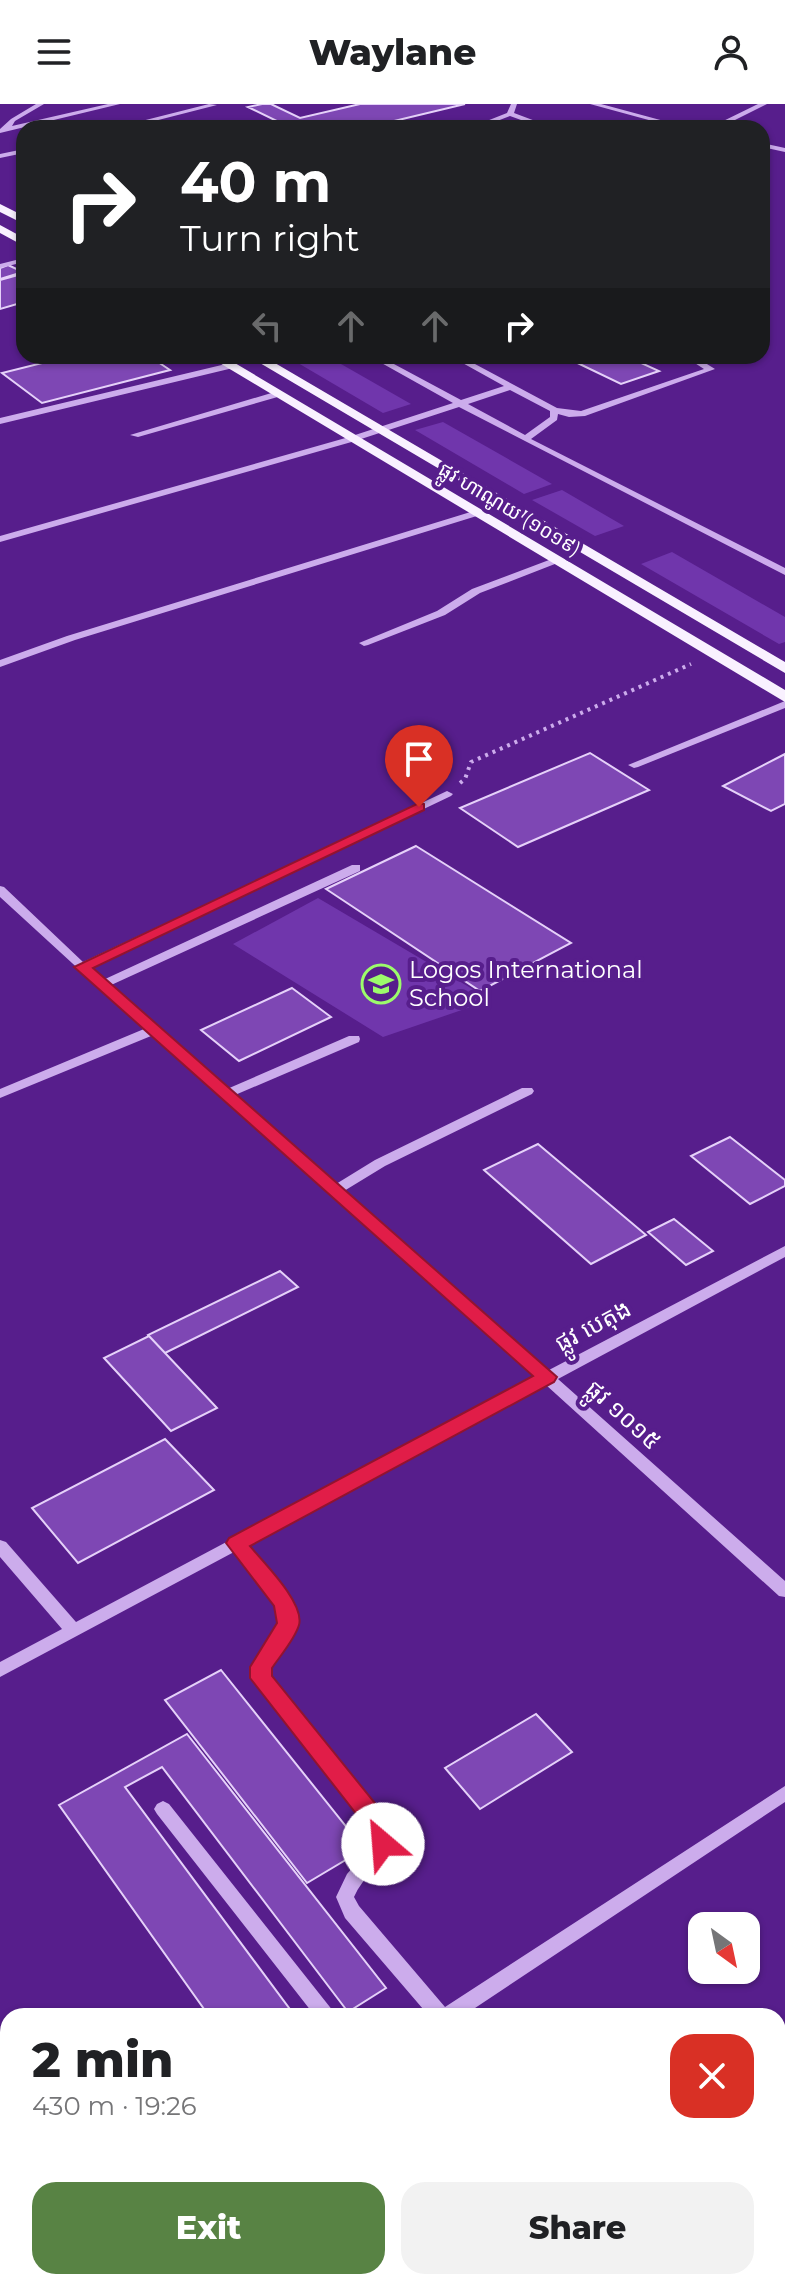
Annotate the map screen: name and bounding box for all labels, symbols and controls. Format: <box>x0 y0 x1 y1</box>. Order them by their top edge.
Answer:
icon: menu <box>32 30 76 74</box>
text: Waylane <box>309 30 476 74</box>
icon: person <box>709 30 753 74</box>
text: 40 m <box>180 148 331 216</box>
icon: right <box>48 152 152 256</box>
text: Turn right <box>180 216 360 260</box>
icon: left <box>245 304 289 348</box>
icon: ahead <box>329 304 373 348</box>
icon: ahead <box>413 304 457 348</box>
icon: right <box>497 304 541 348</box>
street label: ផ្លូវ ហាណូយ (១០១៩) <box>431 457 586 567</box>
pin <box>385 725 453 807</box>
icon: arrive <box>397 737 441 781</box>
place label: Logos International School <box>409 955 643 1012</box>
school or university icon: Logos International School <box>360 963 402 1005</box>
street label: ផ្លូវ បេតុង <box>550 1294 640 1365</box>
street label: ផ្លូវ ១០១៥ <box>575 1374 667 1462</box>
position arrow <box>341 1802 425 1886</box>
north arrow <box>688 1912 760 1984</box>
map controls <box>688 1912 760 1984</box>
text: 2 min <box>32 2031 173 2089</box>
button: close <box>670 2034 754 2118</box>
text: 430 m · 19:26 <box>32 2090 197 2122</box>
button: Exit <box>32 2182 385 2274</box>
button: Share <box>401 2182 754 2274</box>

